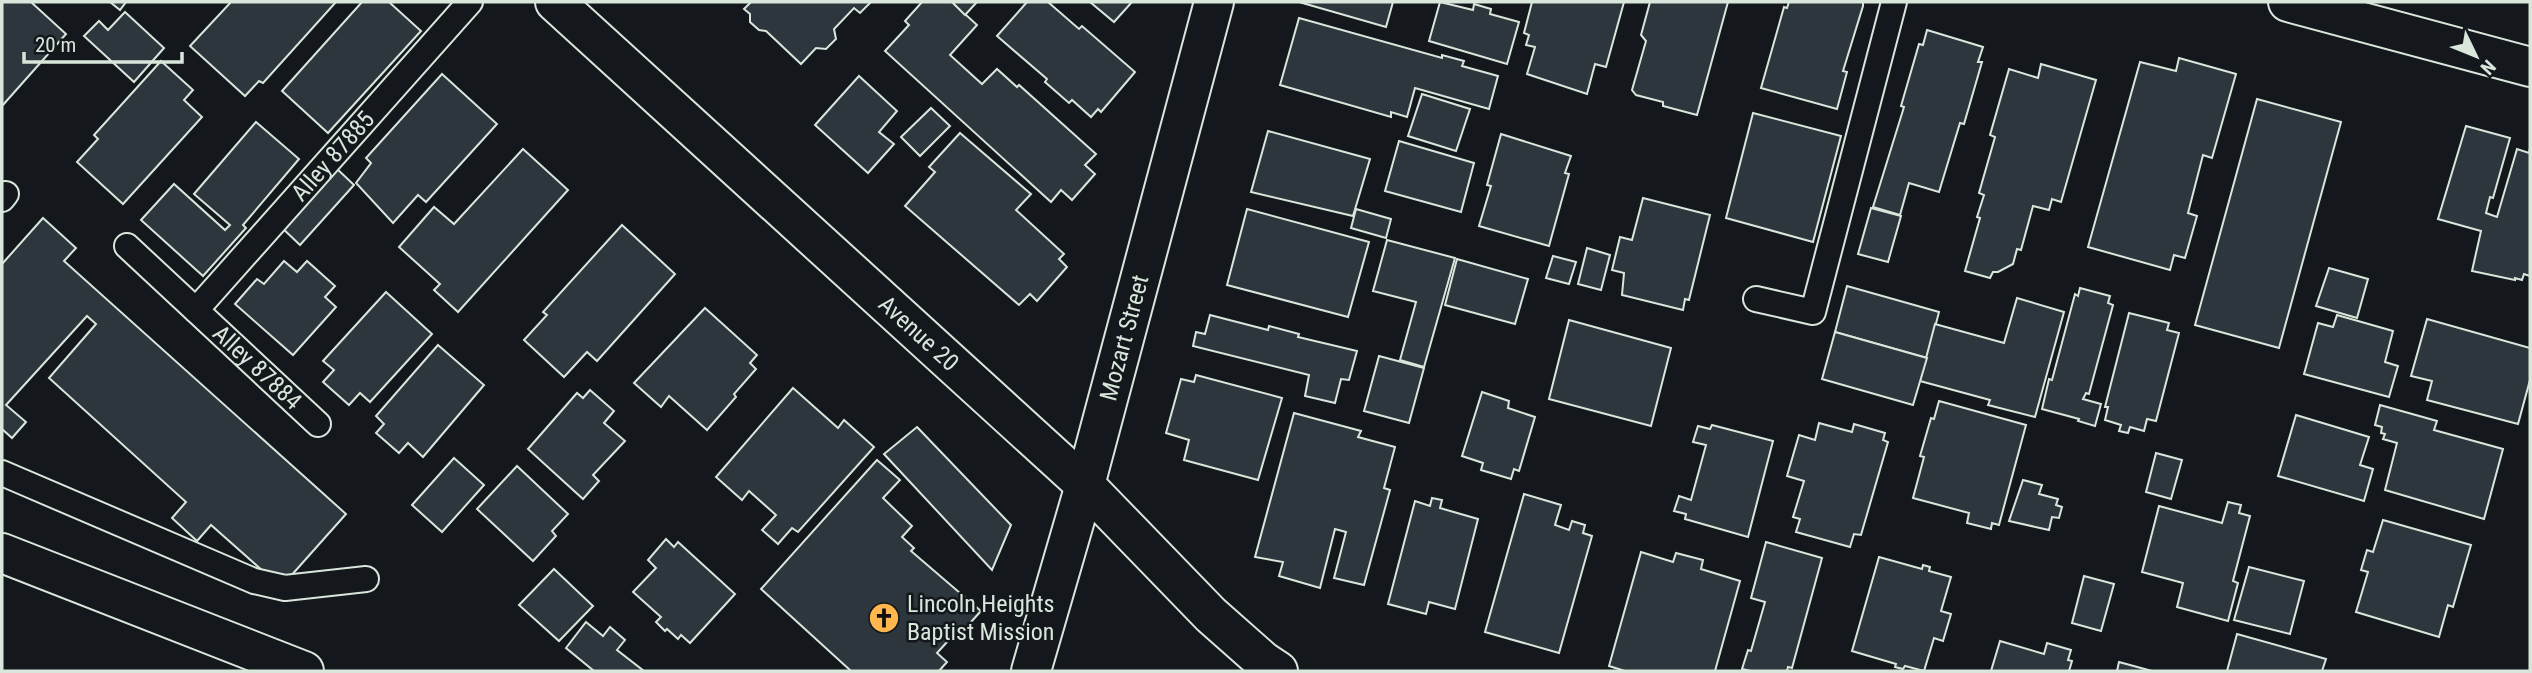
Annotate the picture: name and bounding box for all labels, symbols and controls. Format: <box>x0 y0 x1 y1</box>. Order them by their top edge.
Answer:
scale bar <box>24 21 182 65</box>
north arrow <box>2441 21 2511 91</box>
text: 20 m <box>35 33 76 57</box>
text: N <box>2476 55 2500 79</box>
street label: Alley 87885 <box>286 105 380 207</box>
street label: Mozart Street <box>1094 272 1154 404</box>
street label: Avenue 20 <box>873 290 964 377</box>
street label: Alley 87884 <box>207 319 307 415</box>
place label: Lincoln Heights Baptist Mission <box>907 590 1054 646</box>
church icon: Lincoln Heights Baptist Mission <box>867 601 901 635</box>

